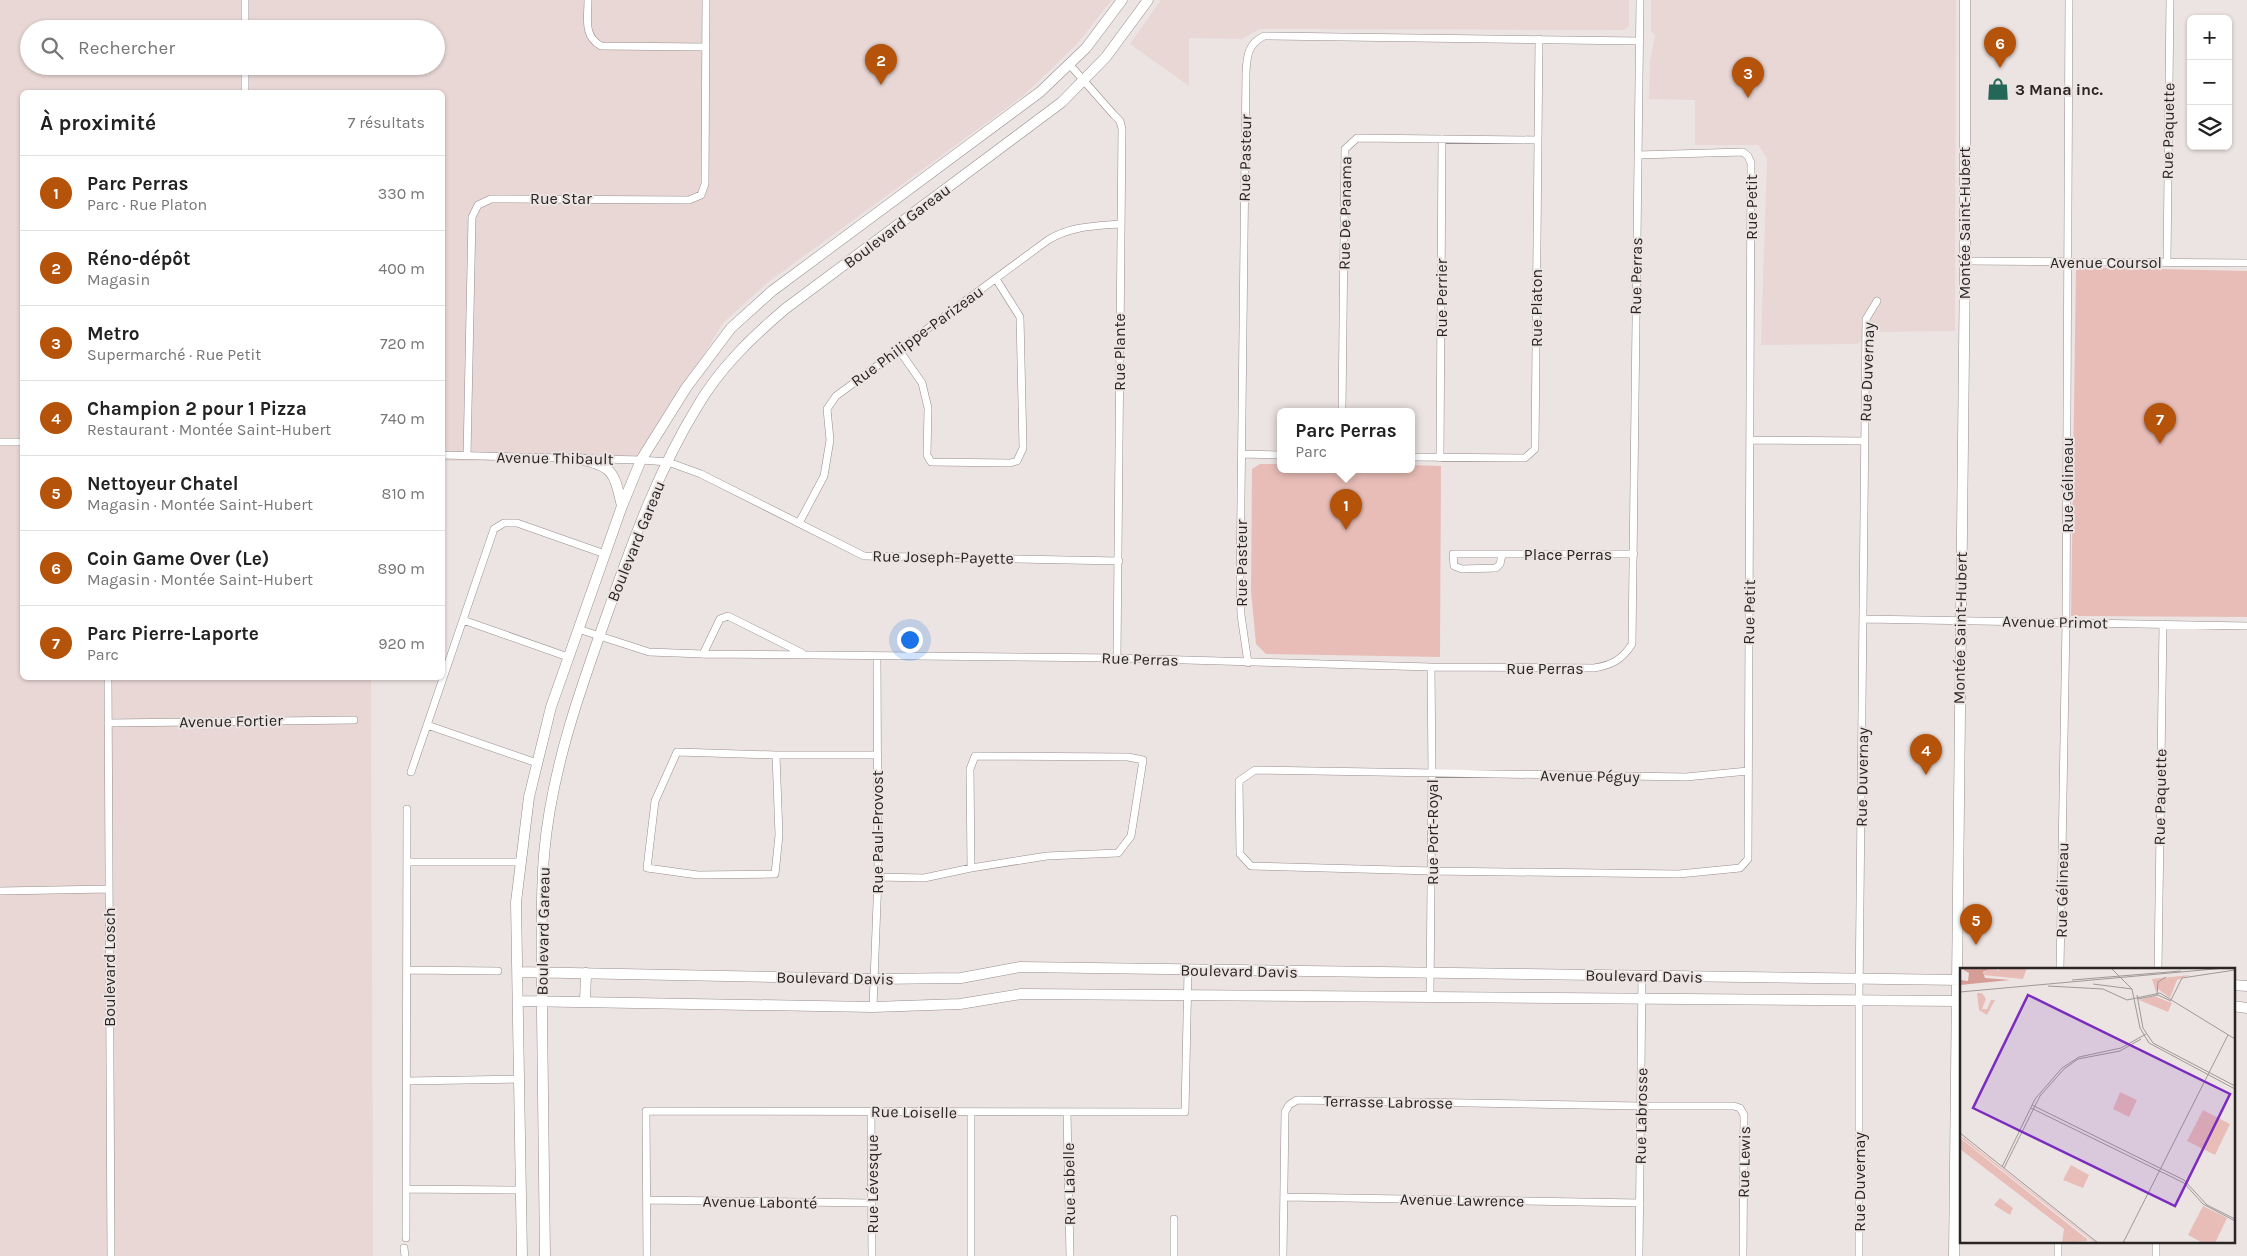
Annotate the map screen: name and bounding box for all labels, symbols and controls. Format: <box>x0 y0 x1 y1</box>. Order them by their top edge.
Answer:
map controls <box>2187 15 2232 150</box>
button: + <box>2187 15 2232 60</box>
search box <box>20 20 445 75</box>
pin: 6 <box>1984 27 2016 68</box>
icon: search <box>38 34 66 62</box>
text: Rechercher <box>78 37 175 59</box>
pin: 2 <box>865 44 897 85</box>
pin: 3 <box>1732 57 1764 98</box>
button: − <box>2187 60 2232 105</box>
shop icon: 3 Mana inc. <box>1985 76 2011 102</box>
place label: 3 Mana inc. <box>2015 80 2103 99</box>
street label: Rue Paquette <box>2158 83 2178 179</box>
button: layers <box>2187 105 2232 150</box>
text: À proximité <box>40 111 156 135</box>
text: 7 résultats <box>348 113 425 132</box>
street label: Rue Pasteur <box>1235 114 1255 202</box>
street label: Montée Saint-Hubert <box>1955 147 1974 299</box>
street label: Rue De Panama <box>1335 156 1355 270</box>
text: Parc Perras <box>87 173 189 195</box>
street label: Rue Petit <box>1742 174 1761 240</box>
street label: Boulevard Gareau <box>840 180 954 272</box>
text: 1 <box>53 184 59 203</box>
text: 330 m <box>378 184 425 203</box>
street label: Rue Star <box>530 189 592 208</box>
text: Parc · Rue Platon <box>87 195 207 214</box>
street label: Rue Perras <box>1626 237 1646 315</box>
text: Réno-dépôt <box>87 248 191 270</box>
street label: Avenue Coursol <box>2050 253 2162 272</box>
street label: Rue Perrier <box>1432 258 1451 337</box>
text: 2 <box>51 259 61 278</box>
text: 400 m <box>378 259 425 278</box>
street label: Rue Platon <box>1527 269 1546 347</box>
text: Magasin <box>87 270 150 289</box>
street label: Rue Philippe-Parizeau <box>847 282 987 390</box>
street label: Rue Plante <box>1110 313 1129 391</box>
street label: Rue Duvernay <box>1856 321 1878 422</box>
text: Metro <box>87 323 139 345</box>
text: 3 <box>51 334 61 353</box>
text: 720 m <box>380 334 425 353</box>
text: Supermarché · Rue Petit <box>87 345 261 364</box>
text: Champion 2 pour 1 Pizza <box>87 398 307 420</box>
pin: 7 <box>2144 403 2176 444</box>
popup <box>1277 408 1415 473</box>
text: 4 <box>51 409 61 428</box>
text: 740 m <box>380 409 425 428</box>
text: Restaurant · Montée Saint-Hubert <box>87 420 331 439</box>
text: Parc Perras <box>1295 420 1397 442</box>
street label: Rue Gélineau <box>2058 437 2077 533</box>
text: Parc <box>1295 442 1327 461</box>
street label: Avenue Thibault <box>496 447 614 469</box>
text: Nettoyeur Chatel <box>87 473 239 495</box>
street label: Boulevard Gareau <box>603 478 669 604</box>
text: 5 <box>51 484 61 503</box>
text: 810 m <box>382 484 425 503</box>
pin: 1 <box>1330 489 1362 530</box>
text: Magasin · Montée Saint-Hubert <box>87 495 313 514</box>
street label: Rue Pasteur <box>1232 519 1251 607</box>
street label: Place Perras <box>1524 545 1612 564</box>
street label: Rue Joseph-Payette <box>872 546 1014 568</box>
text: Coin Game Over (Le) <box>87 548 269 570</box>
street label: Montée Saint-Hubert <box>1949 552 1971 704</box>
text: 6 <box>51 559 61 578</box>
text: 890 m <box>378 559 425 578</box>
text: Magasin · Montée Saint-Hubert <box>87 570 313 589</box>
street label: Rue Petit <box>1739 579 1759 645</box>
street label: Avenue Primot <box>2002 612 2108 632</box>
text: Parc Pierre-Laporte <box>87 623 259 645</box>
your location <box>897 627 923 653</box>
text: 7 <box>52 634 60 653</box>
text: 920 m <box>378 634 425 653</box>
text: Parc <box>87 645 119 664</box>
street label: Rue Perras <box>1101 648 1179 670</box>
street label: Rue Perras <box>1506 659 1584 678</box>
street label: Avenue Fortier <box>179 711 283 731</box>
street label: Rue Duvernay <box>1852 726 1872 827</box>
pin: 4 <box>1910 734 1942 775</box>
street label: Rue Paquette <box>2150 749 2170 845</box>
street label: Avenue Péguy <box>1540 766 1641 786</box>
street label: Rue Paul-Provost <box>868 770 887 894</box>
street label: Rue Port-Royal <box>1423 779 1442 885</box>
street label: Rue Gélineau <box>2052 842 2072 938</box>
street label: Boulevard Gareau <box>532 867 554 995</box>
pin: 5 <box>1960 904 1992 945</box>
street label: Boulevard Losch <box>100 907 119 1027</box>
street label: Boulevard Davis <box>1180 960 1298 982</box>
street label: Boulevard Davis <box>1585 965 1703 987</box>
street label: Boulevard Davis <box>776 967 894 989</box>
inset map <box>1960 968 2234 1244</box>
street label: Rue Labrosse <box>1631 1067 1651 1165</box>
street label: Terrasse Labrosse <box>1323 1091 1453 1113</box>
street label: Rue Loiselle <box>871 1102 957 1122</box>
street label: Rue Lewis <box>1734 1126 1754 1198</box>
street label: Rue Duvernay <box>1850 1132 1869 1232</box>
street label: Rue Lévesque <box>863 1134 882 1234</box>
street label: Rue Labelle <box>1059 1143 1079 1225</box>
street label: Avenue Lawrence <box>1400 1189 1524 1211</box>
street label: Avenue Labonté <box>702 1191 818 1213</box>

